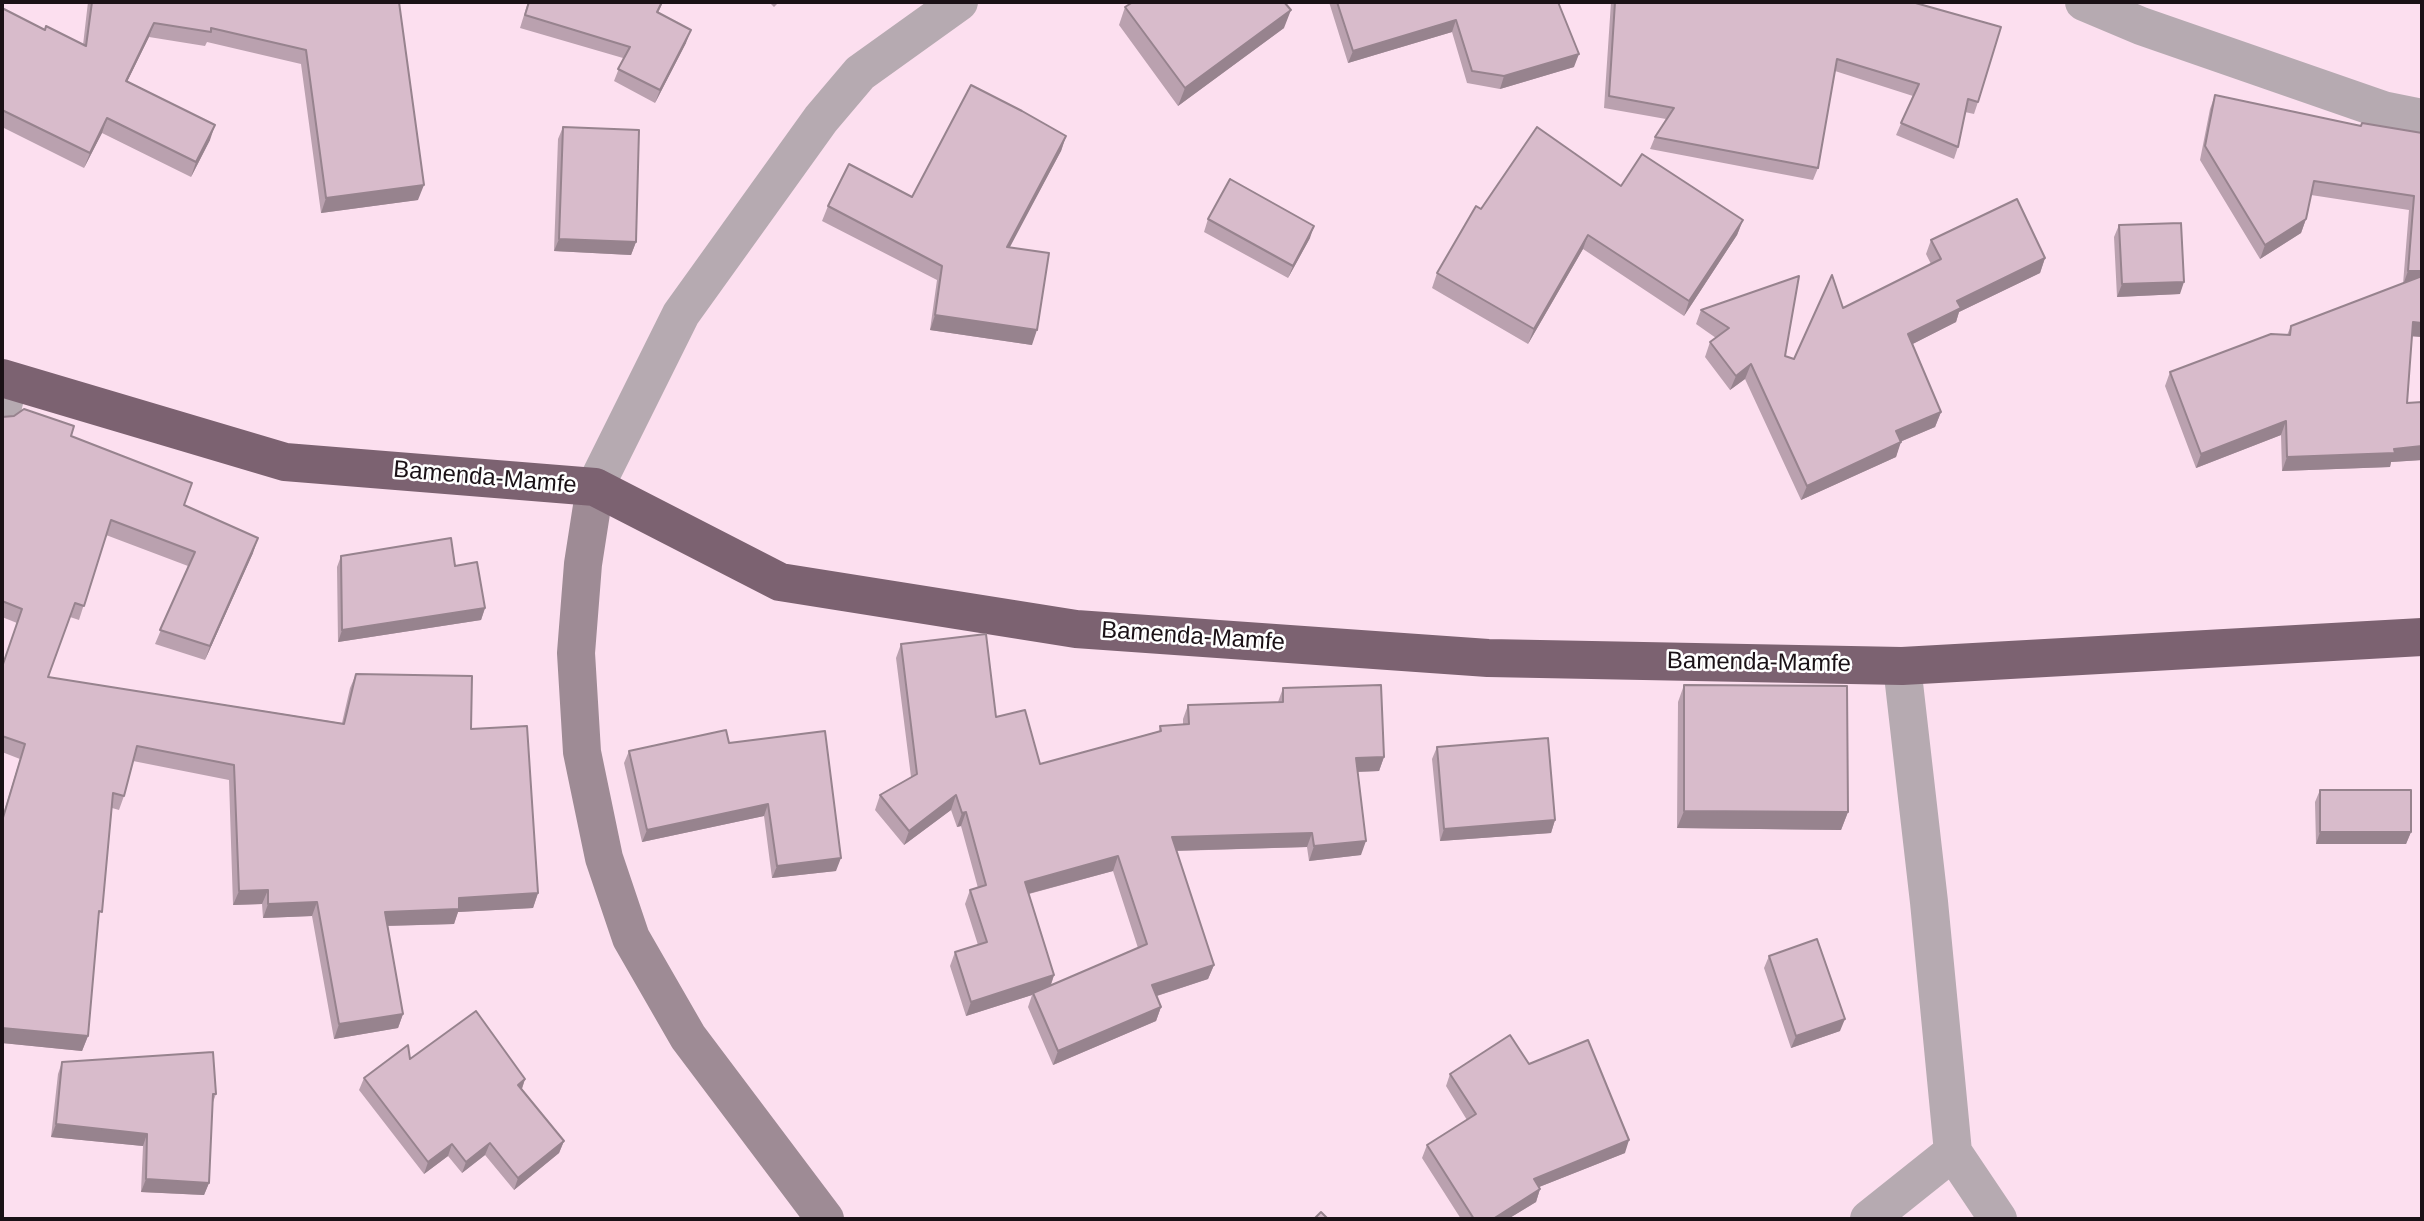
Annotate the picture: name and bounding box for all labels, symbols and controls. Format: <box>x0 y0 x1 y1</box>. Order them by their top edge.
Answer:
street label: Bamenda-Mamfe <box>392 456 578 500</box>
street label: Bamenda-Mamfe <box>1100 616 1286 658</box>
street label: Bamenda-Mamfe <box>1667 647 1851 679</box>

